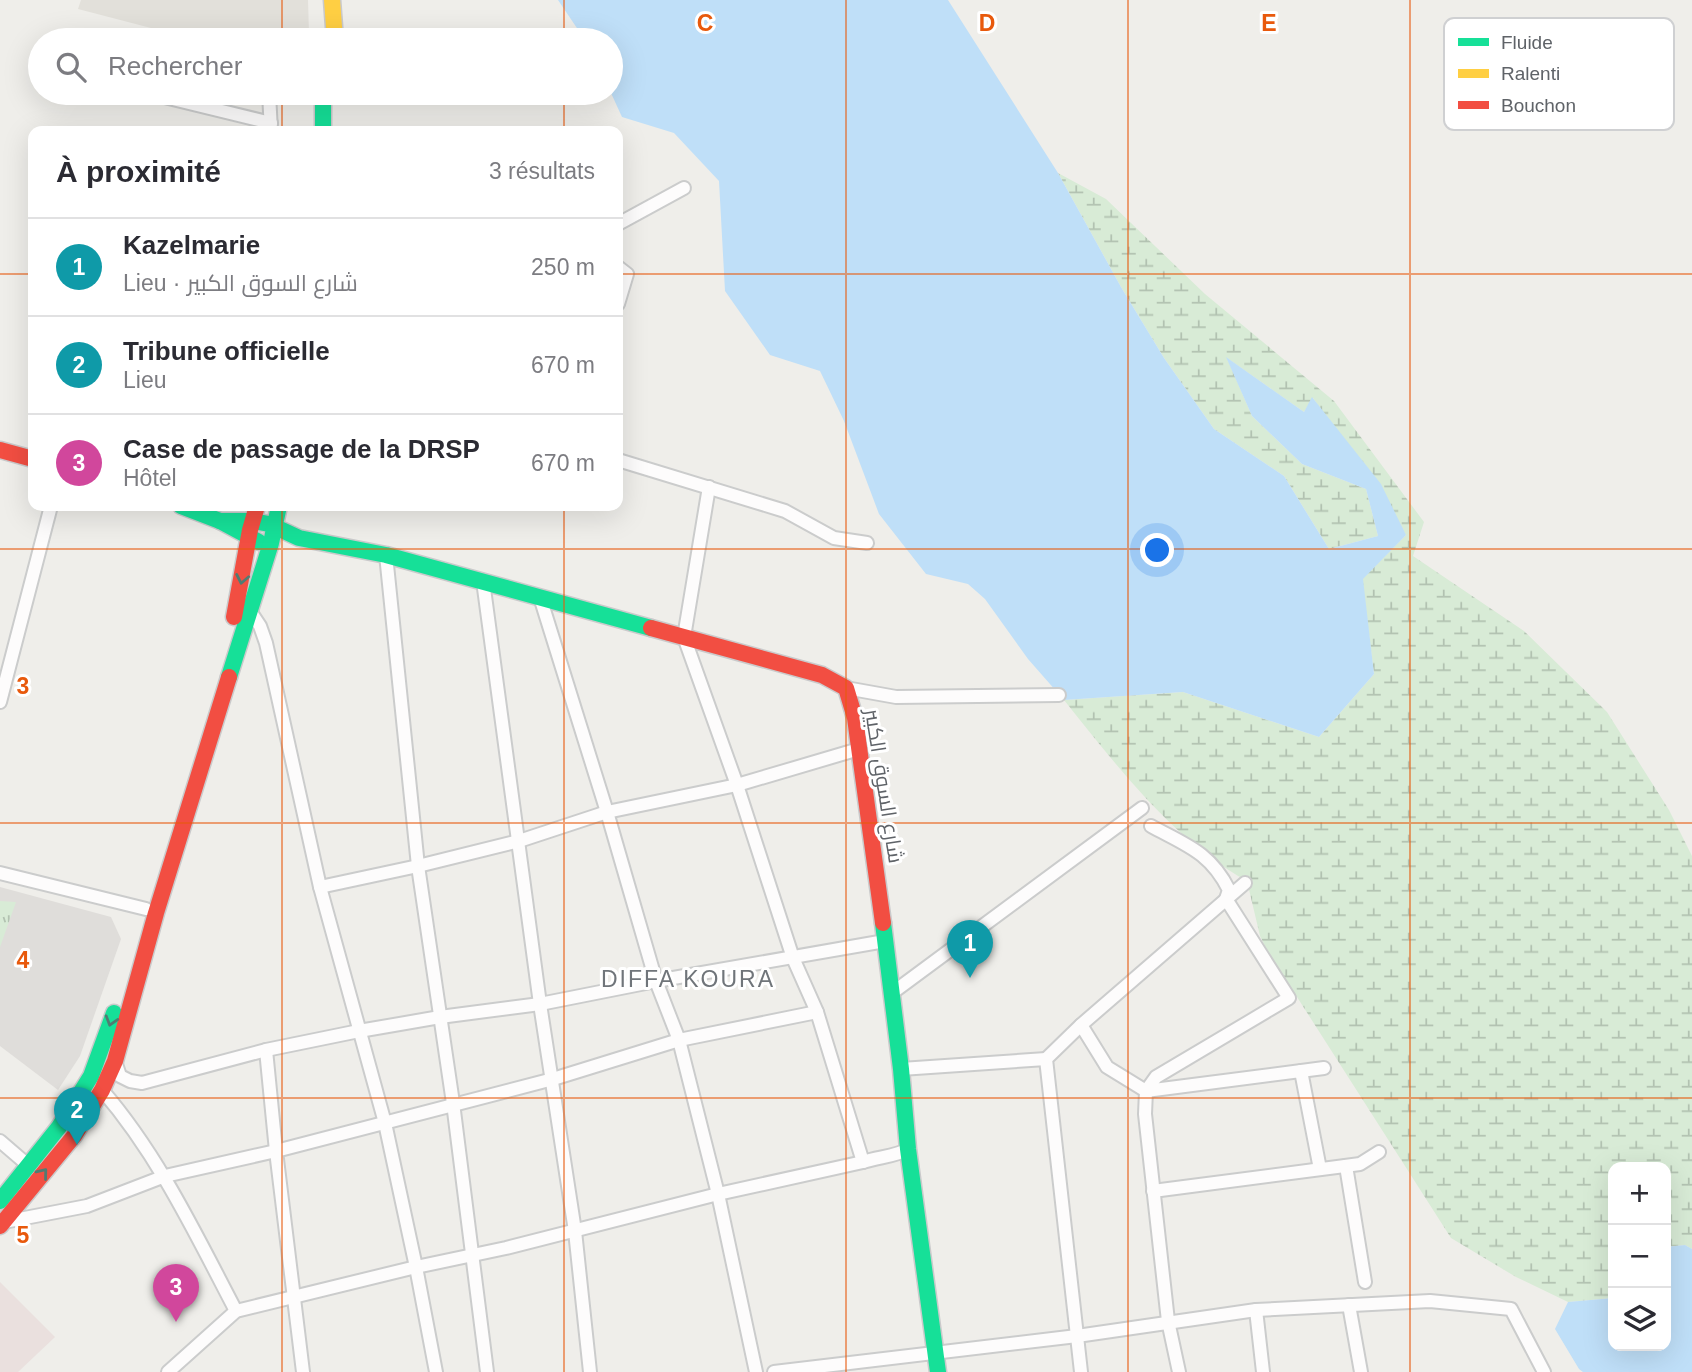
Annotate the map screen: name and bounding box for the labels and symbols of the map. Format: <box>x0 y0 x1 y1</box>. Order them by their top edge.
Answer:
text: C <box>697 10 713 36</box>
text: D <box>979 10 995 36</box>
text: E <box>1261 10 1277 36</box>
legend <box>1444 18 1674 130</box>
text: Fluide <box>1501 32 1553 53</box>
text: Ralenti <box>1501 63 1560 84</box>
text: Bouchon <box>1501 95 1576 116</box>
your location <box>1140 533 1174 567</box>
one-way arrow <box>235 573 250 585</box>
text: 3 <box>17 673 29 699</box>
street label: شارع السوق الكبير <box>858 706 908 865</box>
pin: 1 <box>947 920 993 978</box>
text: 4 <box>17 947 30 973</box>
district label: DIFFA KOURA <box>601 966 775 992</box>
one-way arrow <box>105 1015 120 1027</box>
pin: 2 <box>54 1087 100 1145</box>
one-way arrow <box>35 1169 48 1181</box>
text: 5 <box>17 1222 30 1248</box>
pin: 3 <box>153 1264 199 1322</box>

